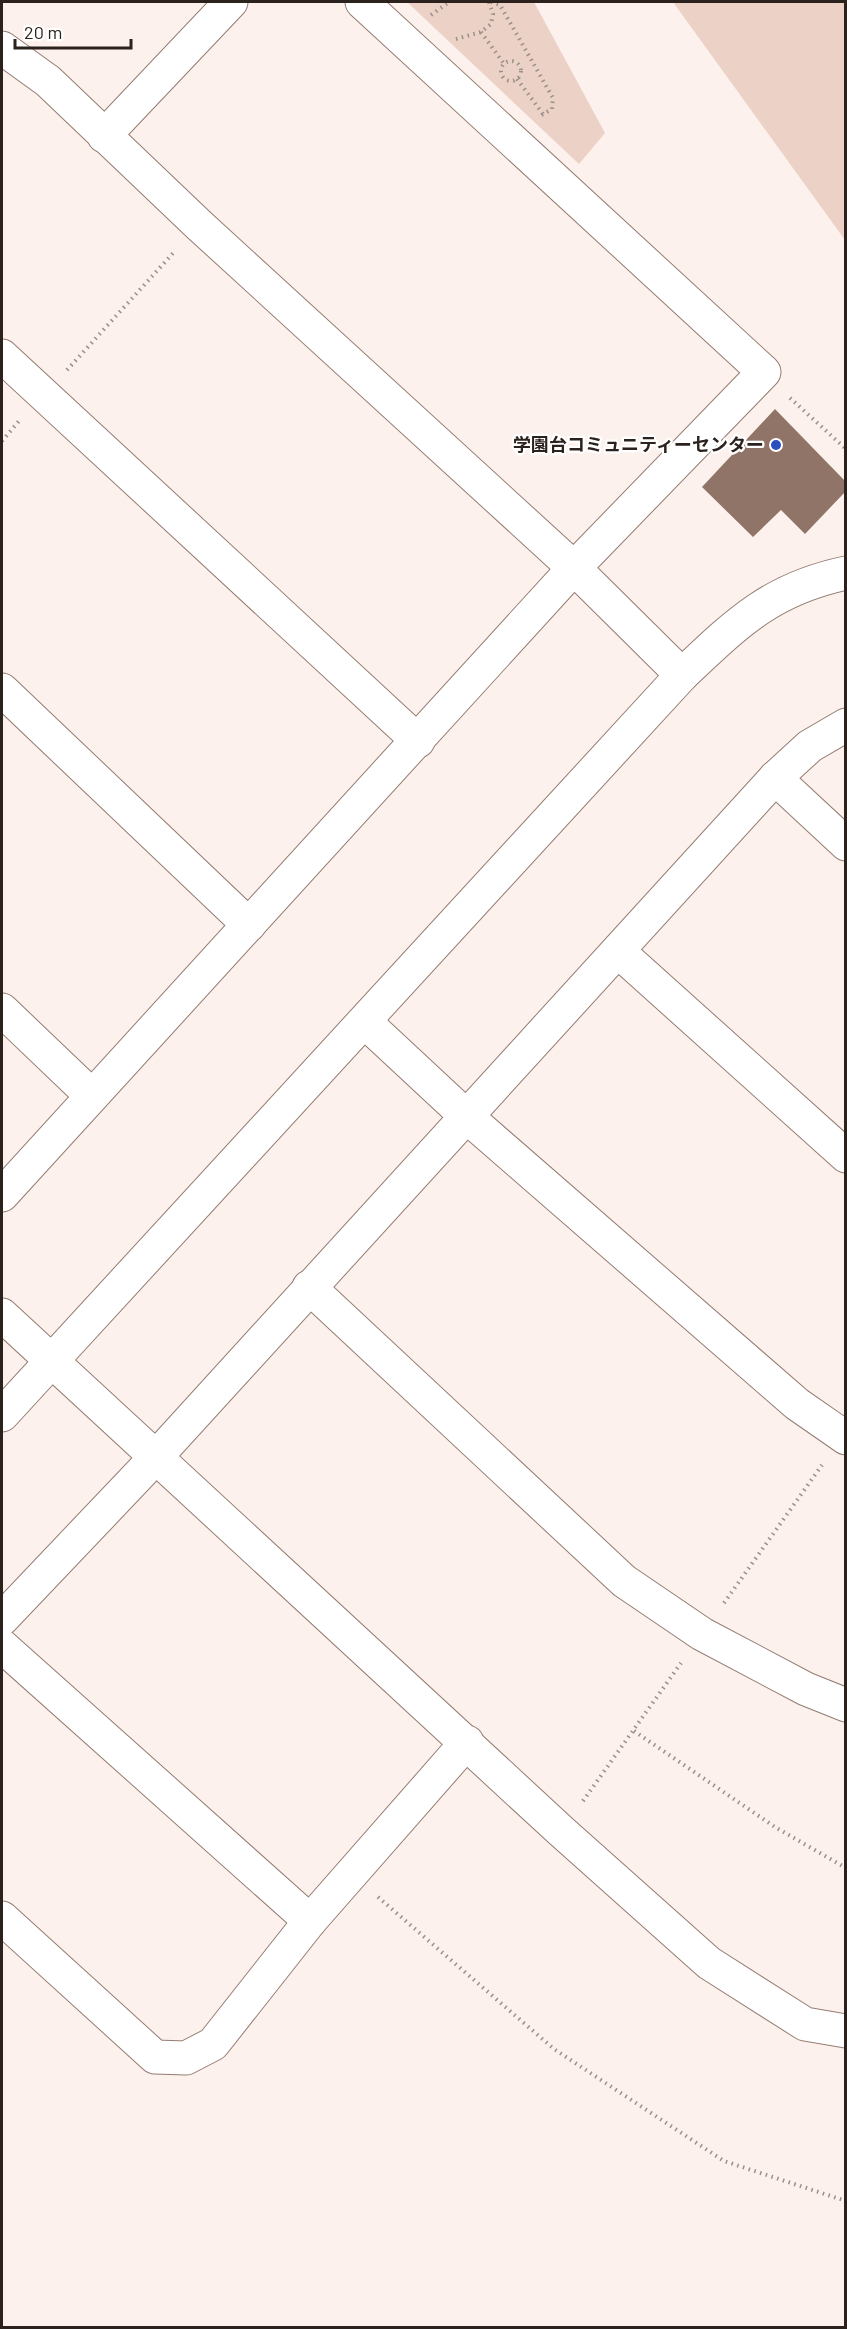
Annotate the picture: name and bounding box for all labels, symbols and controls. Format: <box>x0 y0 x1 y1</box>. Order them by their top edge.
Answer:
scale bar <box>15 12 130 50</box>
text: 20 m <box>24 21 62 43</box>
place label: 学園台コミュニティーセンター <box>513 433 764 455</box>
marker: 学園台コミュニティーセンター <box>769 438 783 452</box>

